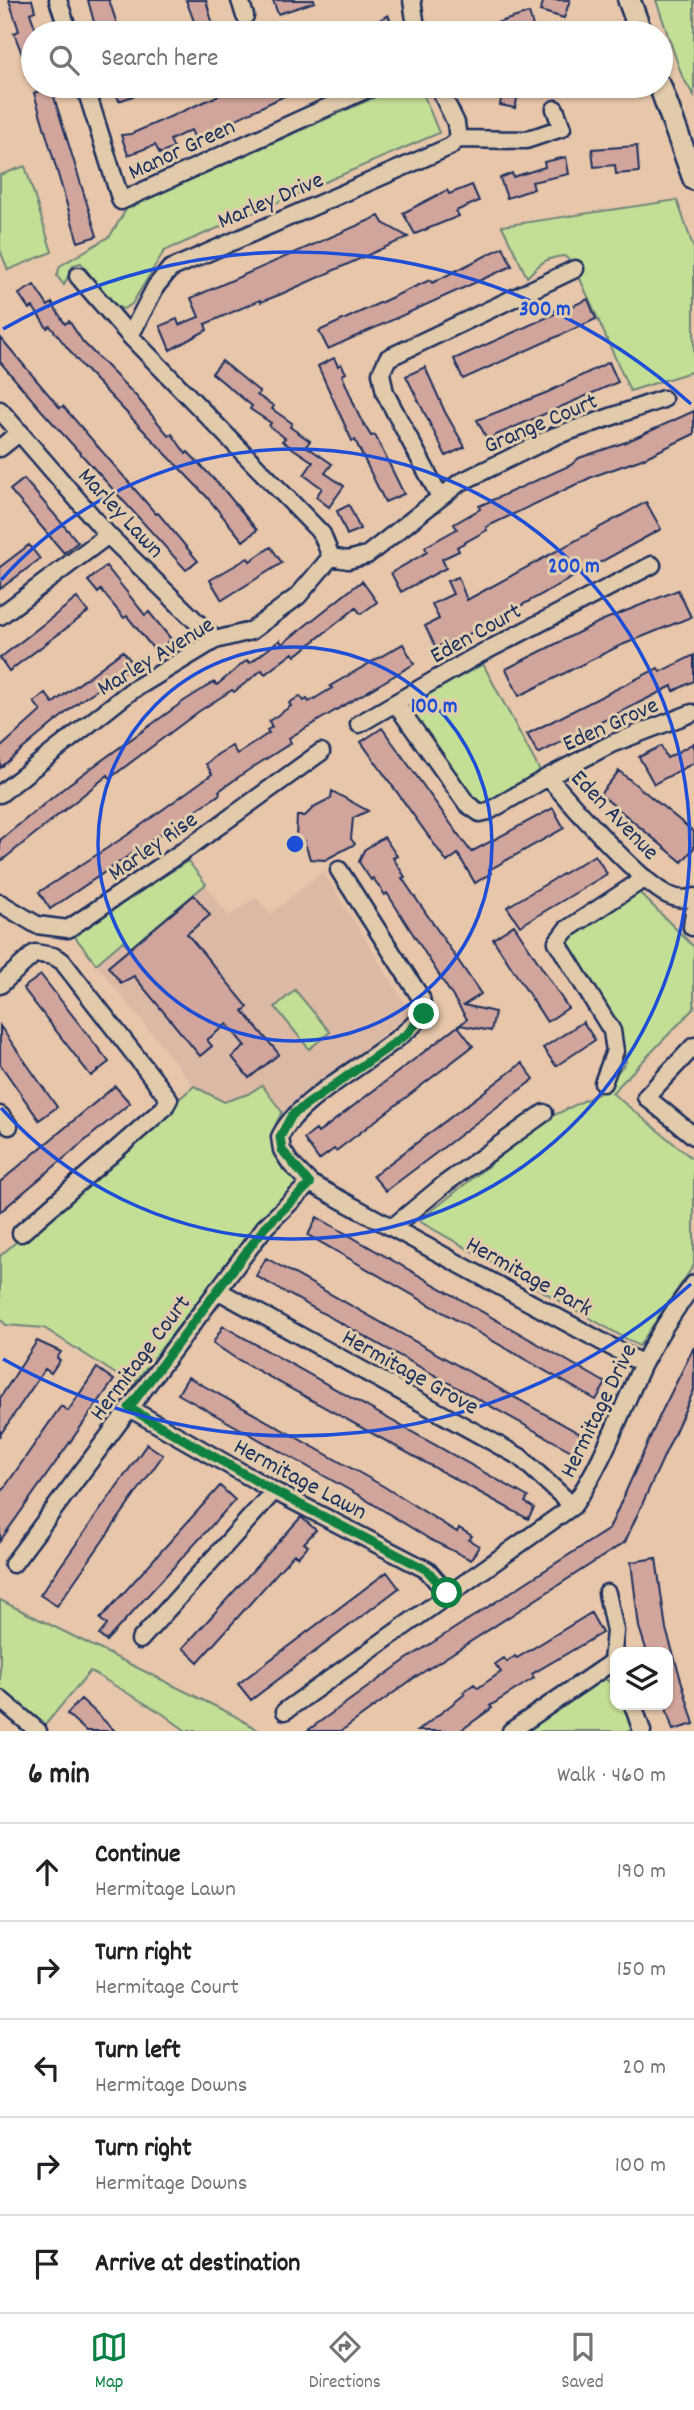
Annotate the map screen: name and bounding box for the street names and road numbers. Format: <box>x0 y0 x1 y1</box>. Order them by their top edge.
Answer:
street label: Manor Green <box>123 111 241 190</box>
street label: Marley Drive <box>213 164 329 239</box>
street label: Grange Court <box>479 386 603 464</box>
street label: Marley Lawn <box>69 461 171 567</box>
street label: Eden Court <box>425 595 529 674</box>
street label: Marley Avenue <box>91 609 222 706</box>
street label: Eden Grove <box>558 690 665 762</box>
street label: Eden Avenue <box>562 763 666 869</box>
street label: Marley Rise <box>102 804 205 891</box>
street label: Hermitage Park <box>459 1229 598 1326</box>
street label: Hermitage Court <box>83 1289 200 1429</box>
street label: Hermitage Grove <box>335 1322 484 1425</box>
street label: Hermitage Drive <box>553 1338 647 1484</box>
street label: Hermitage Lawn <box>227 1431 372 1530</box>

